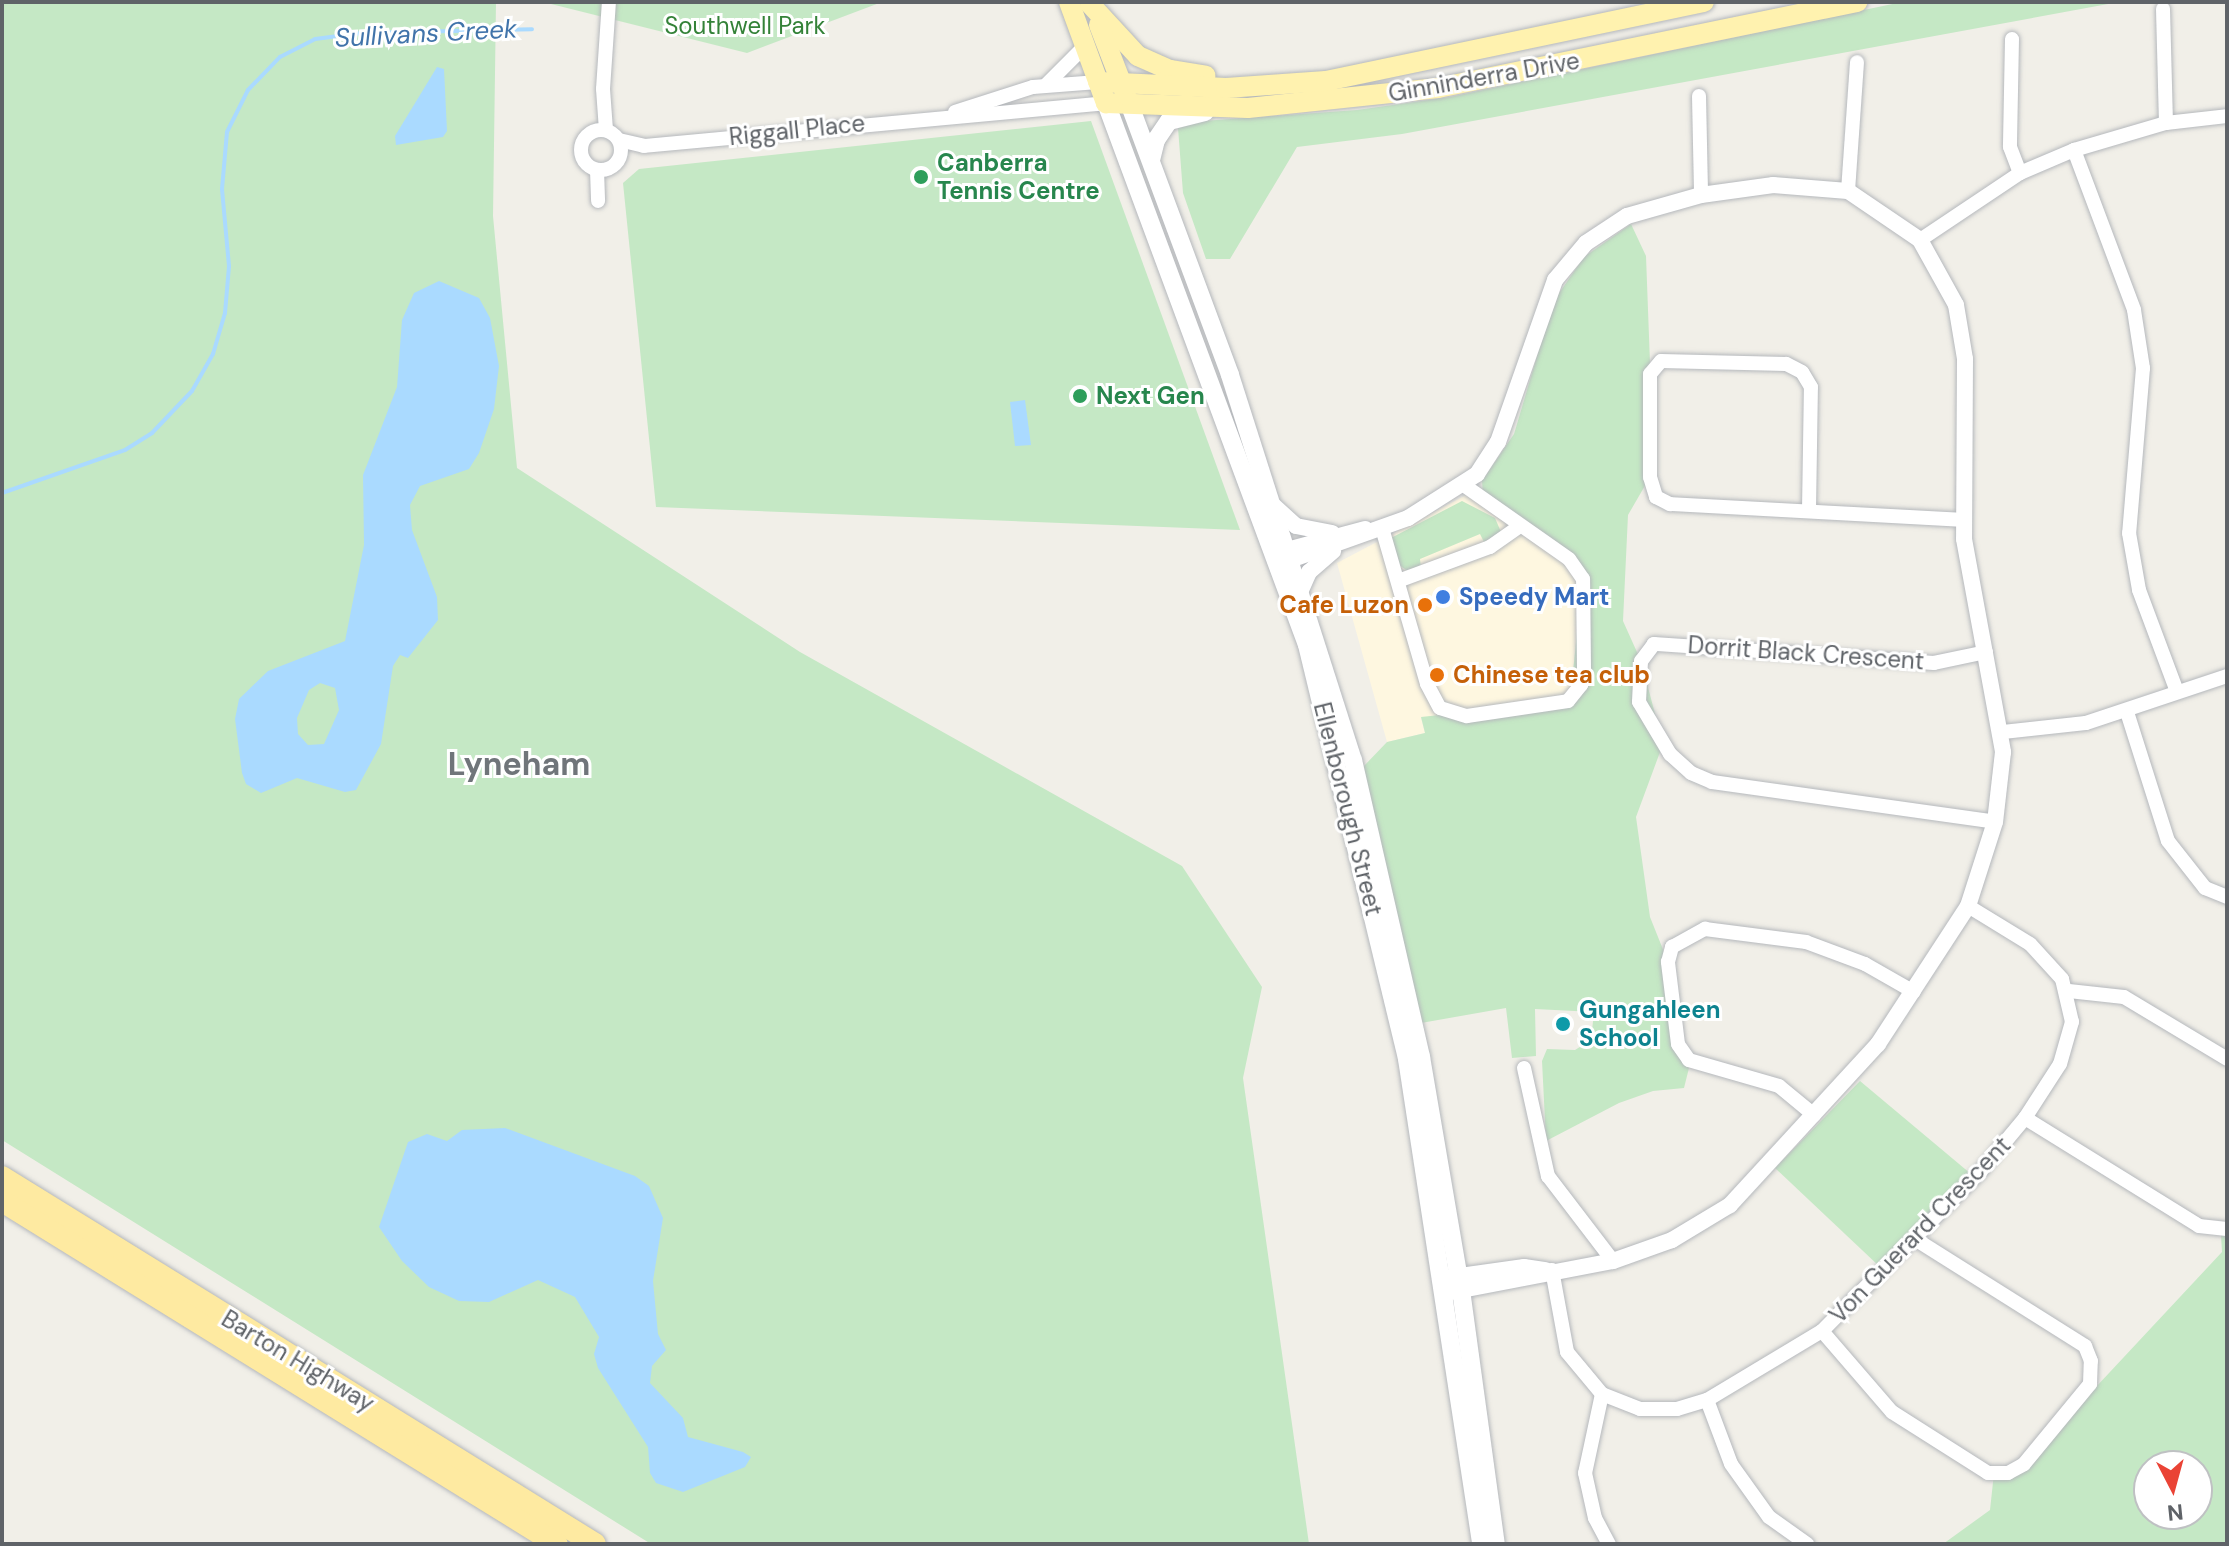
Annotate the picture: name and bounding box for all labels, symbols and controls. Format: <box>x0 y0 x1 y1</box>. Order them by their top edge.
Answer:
park label: Southwell Park <box>664 12 826 40</box>
water label: Sullivans Creek <box>334 14 518 54</box>
street label: Ginninderra Drive <box>1386 46 1582 108</box>
street label: Riggall Place <box>728 109 866 151</box>
place label: Canberra Tennis Centre <box>937 149 1100 205</box>
marker: Canberra Tennis Centre <box>912 168 930 186</box>
place label: Next Gen <box>1096 382 1205 410</box>
marker: Next Gen <box>1071 387 1089 405</box>
place label: Speedy Mart <box>1459 583 1610 611</box>
marker: Speedy Mart <box>1434 588 1452 606</box>
place label: Cafe Luzon <box>1279 591 1409 619</box>
marker: Cafe Luzon <box>1416 596 1434 614</box>
street label: Dorrit Black Crescent <box>1687 630 1925 676</box>
place label: Chinese tea club <box>1453 661 1650 689</box>
marker: Chinese tea club <box>1428 666 1446 684</box>
street label: Ellenborough Street <box>1308 699 1388 919</box>
district label: Lyneham <box>448 745 590 783</box>
place label: Gungahleen School <box>1579 996 1721 1052</box>
marker: Gungahleen School <box>1554 1015 1572 1033</box>
street label: Von Guerard Crescent <box>1823 1131 2017 1329</box>
street label: Barton Highway <box>216 1304 380 1418</box>
north arrow <box>2133 1450 2213 1530</box>
text: N <box>2166 1497 2185 1528</box>

